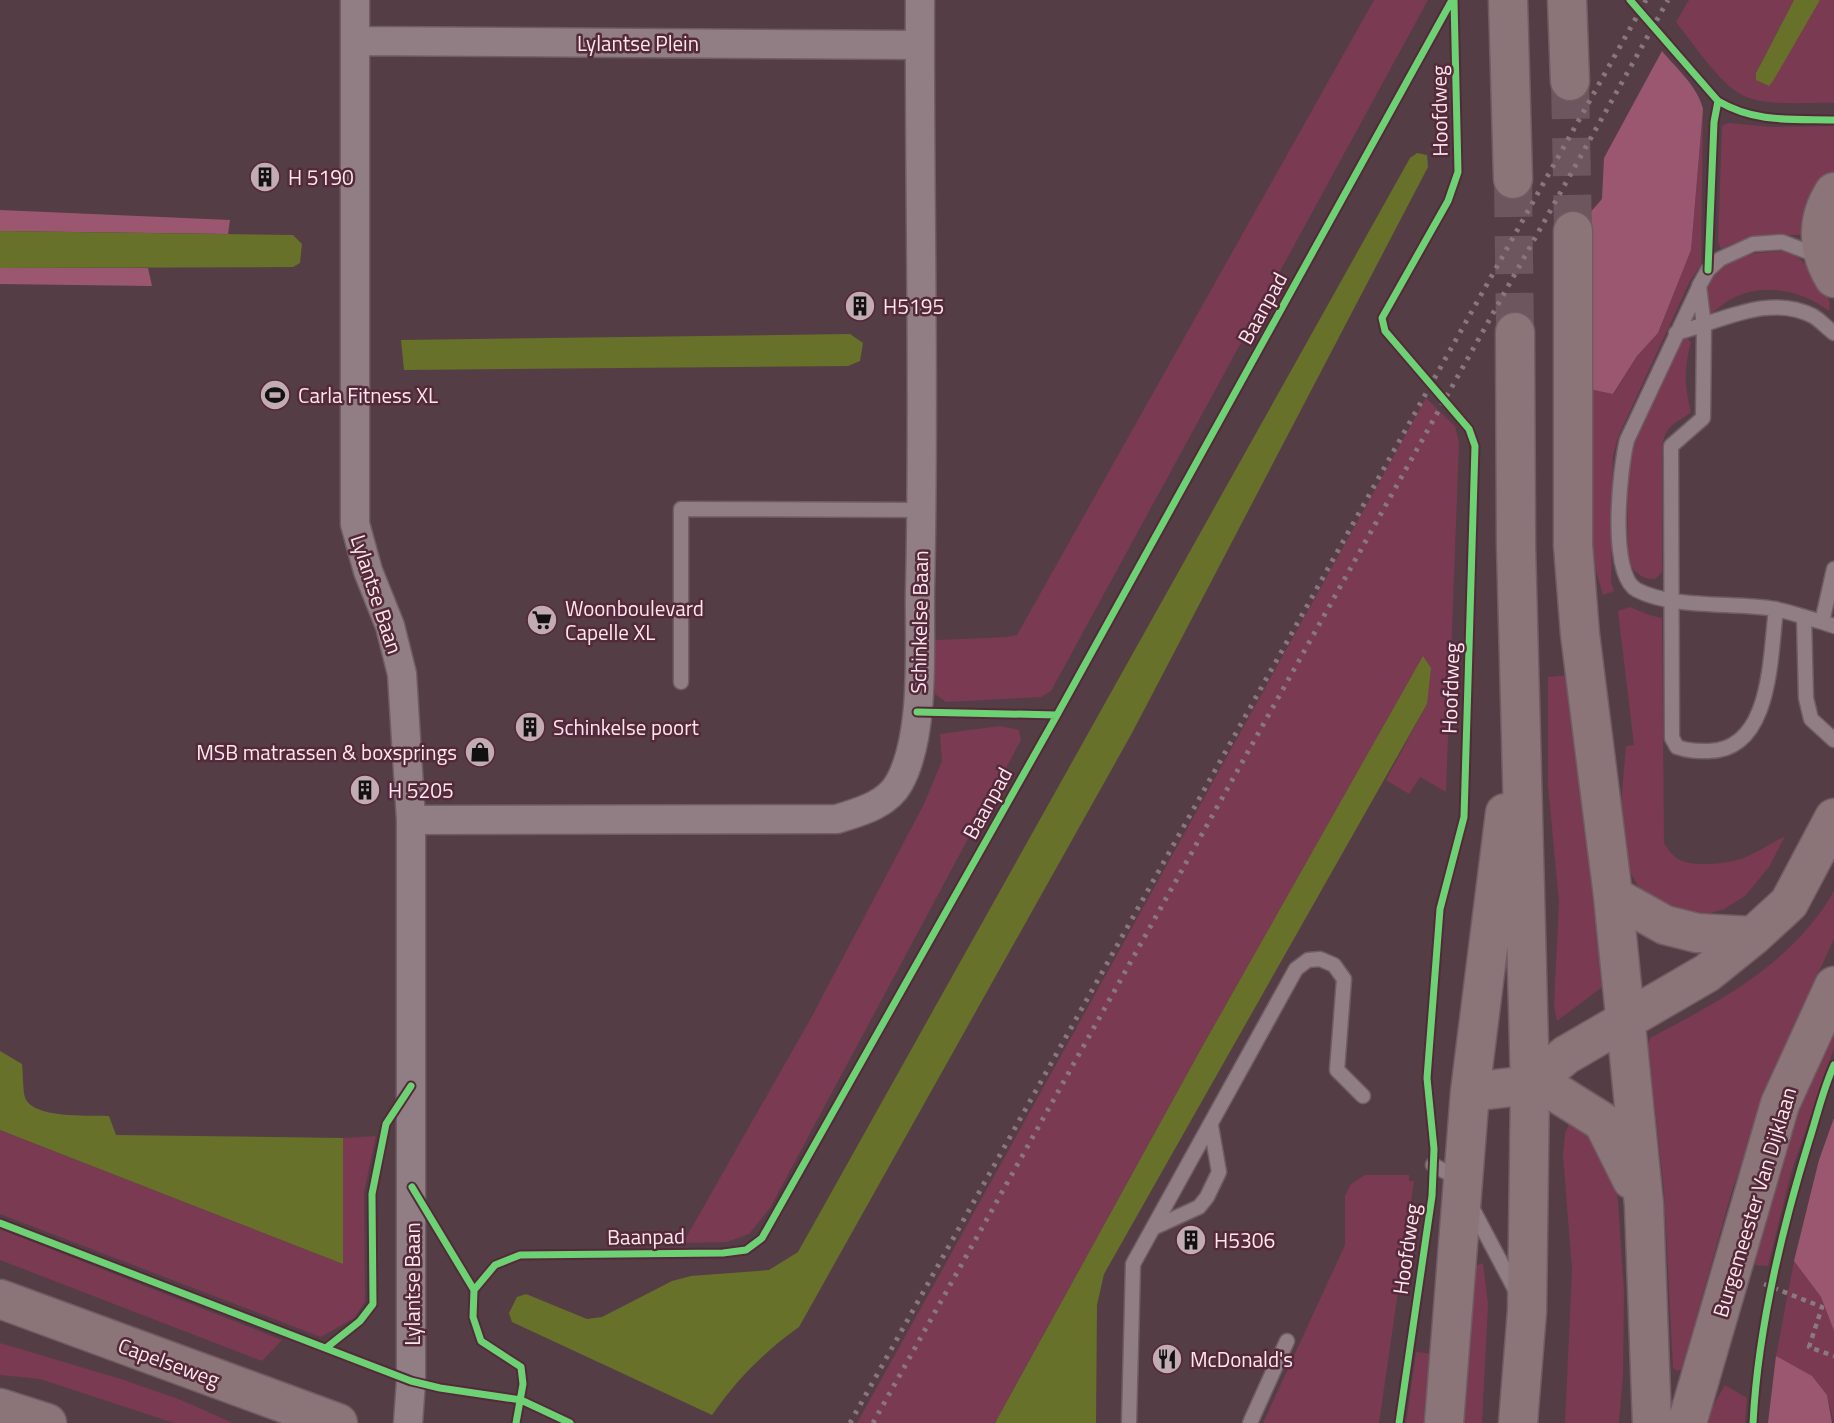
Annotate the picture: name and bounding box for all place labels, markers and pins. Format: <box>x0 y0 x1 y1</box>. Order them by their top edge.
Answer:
building icon: H 5190 <box>248 160 282 194</box>
place label: H 5190 <box>288 161 354 193</box>
building icon: H5195 <box>843 289 877 323</box>
place label: H5195 <box>883 290 944 322</box>
sports icon: Carla Fitness XL <box>258 378 292 412</box>
place label: Carla Fitness XL <box>298 379 438 411</box>
place label: Woonboulevard Capelle XL <box>565 592 704 648</box>
supermarket icon: Woonboulevard Capelle XL <box>525 603 559 637</box>
building icon: Schinkelse poort <box>513 710 547 744</box>
place label: Schinkelse poort <box>553 711 699 743</box>
shop icon: MSB matrassen & boxsprings <box>463 735 497 769</box>
place label: MSB matrassen & boxsprings <box>196 736 457 768</box>
building icon: H 5205 <box>348 773 382 807</box>
place label: H 5205 <box>388 774 454 806</box>
building icon: H5306 <box>1174 1223 1208 1257</box>
place label: H5306 <box>1214 1224 1275 1256</box>
restaurant icon: McDonald's <box>1150 1342 1184 1376</box>
place label: McDonald's <box>1190 1343 1293 1375</box>

